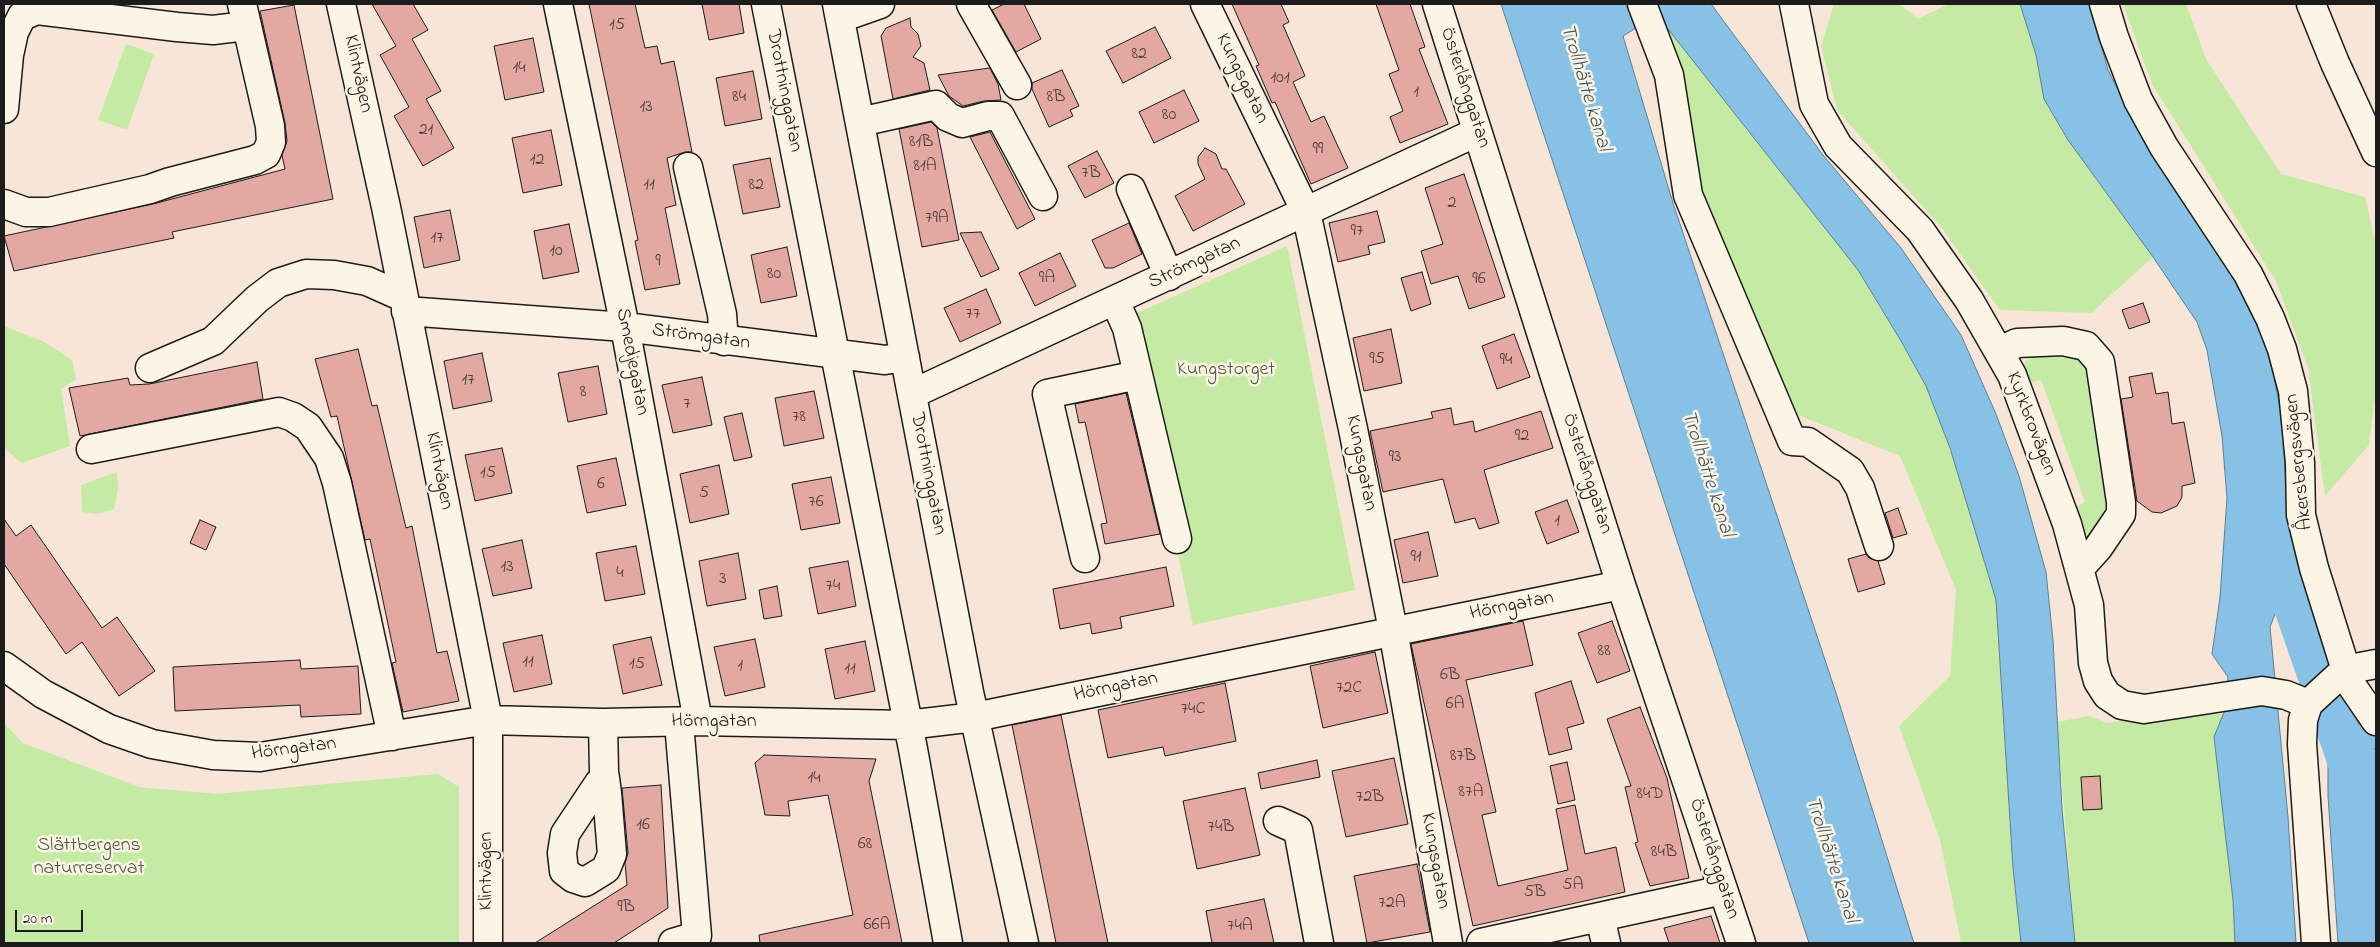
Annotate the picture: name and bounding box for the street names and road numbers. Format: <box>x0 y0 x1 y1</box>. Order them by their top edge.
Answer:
street label: Österlånggatan <box>1433 25 1495 151</box>
street label: Drottninggatan <box>759 28 807 154</box>
street label: Kungsgatan <box>1209 30 1273 128</box>
street label: Klintvägen <box>337 33 377 115</box>
street label: Strömgatan <box>1145 232 1245 296</box>
street label: Smedjegatan <box>609 306 653 418</box>
street label: Strömgatan <box>650 319 752 357</box>
street label: Kyrkbrovägen <box>1999 369 2061 479</box>
street label: Åkersbergsvägen <box>2281 393 2319 531</box>
street label: Drottninggatan <box>903 411 951 537</box>
street label: Österlånggatan <box>1555 411 1617 537</box>
street label: Kungsgatan <box>1339 413 1381 513</box>
street label: Klintvägen <box>419 430 457 512</box>
street label: Hörngatan <box>1468 587 1556 627</box>
street label: Hörngatan <box>1072 667 1160 709</box>
street label: Hörngatan <box>671 711 757 735</box>
street label: Hörngatan <box>250 733 338 767</box>
street label: Österlånggatan <box>1682 796 1744 922</box>
street label: Kungsgatan <box>1414 811 1454 911</box>
street label: Klintvägen <box>476 832 500 910</box>

